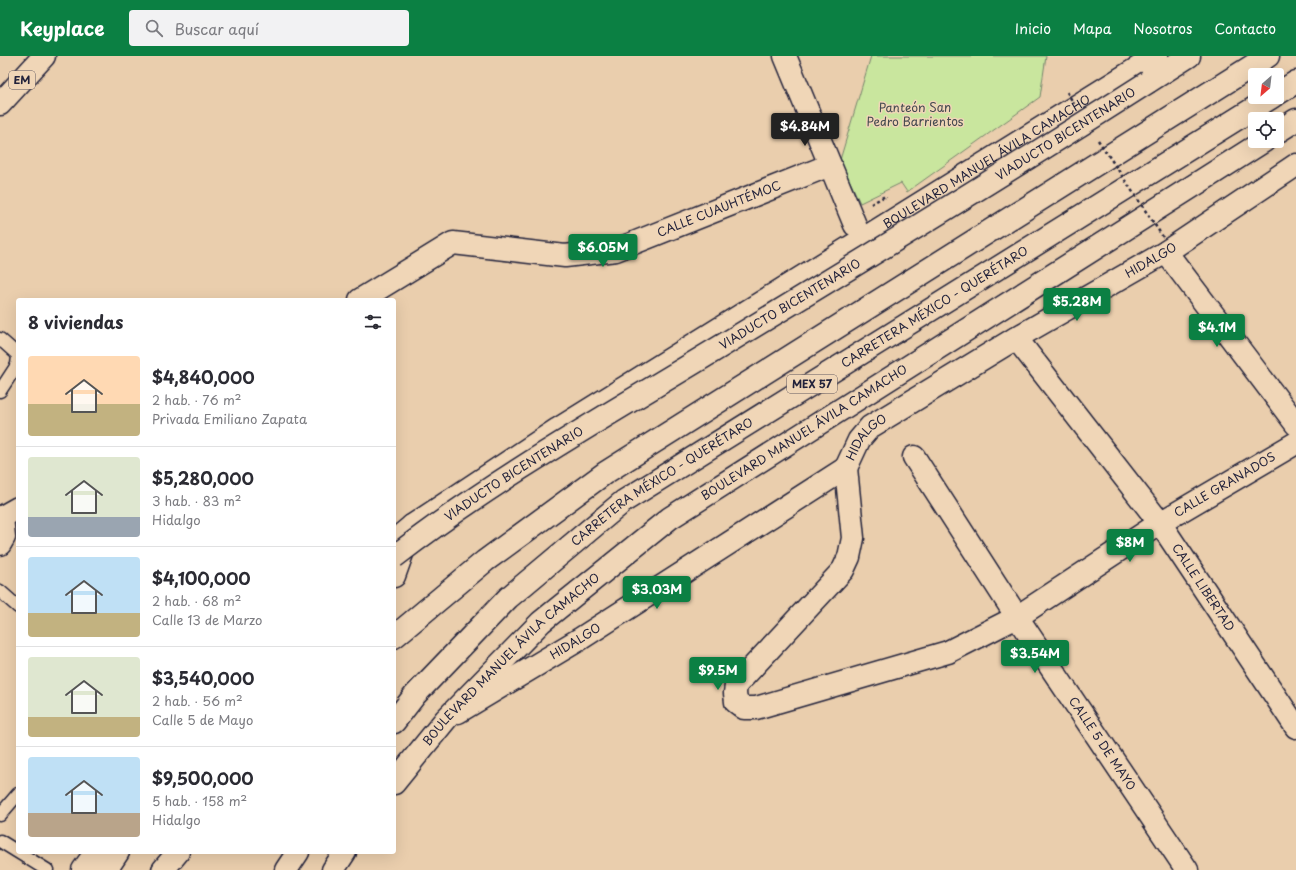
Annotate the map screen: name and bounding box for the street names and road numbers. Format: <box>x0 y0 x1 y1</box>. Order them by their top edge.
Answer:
road number: EM <box>9 71 35 89</box>
street label: VIADUCTO BICENTENARIO <box>992 82 1139 184</box>
street label: BOULEVARD MANUEL ÁVILA CAMACHO <box>879 90 1094 232</box>
street label: CALLE CUAUHTÉMOC <box>654 175 783 241</box>
street label: HIDALGO <box>1121 237 1180 282</box>
street label: CARRETERA MÉXICO - QUERÉTARO <box>837 241 1031 372</box>
street label: VIADUCTO BICENTENARIO <box>716 254 864 353</box>
street label: BOULEVARD MANUEL ÁVILA CAMACHO <box>697 360 911 504</box>
road number: MEX 57 <box>787 375 837 393</box>
street label: HIDALGO <box>841 409 890 463</box>
street label: CARRETERA MÉXICO - QUERÉTARO <box>566 413 756 550</box>
street label: VIADUCTO BICENTENARIO <box>440 421 586 525</box>
street label: CALLE GRANADOS <box>1170 447 1278 521</box>
street label: CALLE LIBERTAD <box>1168 540 1240 634</box>
street label: BOULEVARD MANUEL ÁVILA CAMACHO <box>418 568 603 749</box>
street label: HIDALGO <box>546 618 604 663</box>
street label: CALLE 5 DE MAYO <box>1065 693 1141 794</box>

